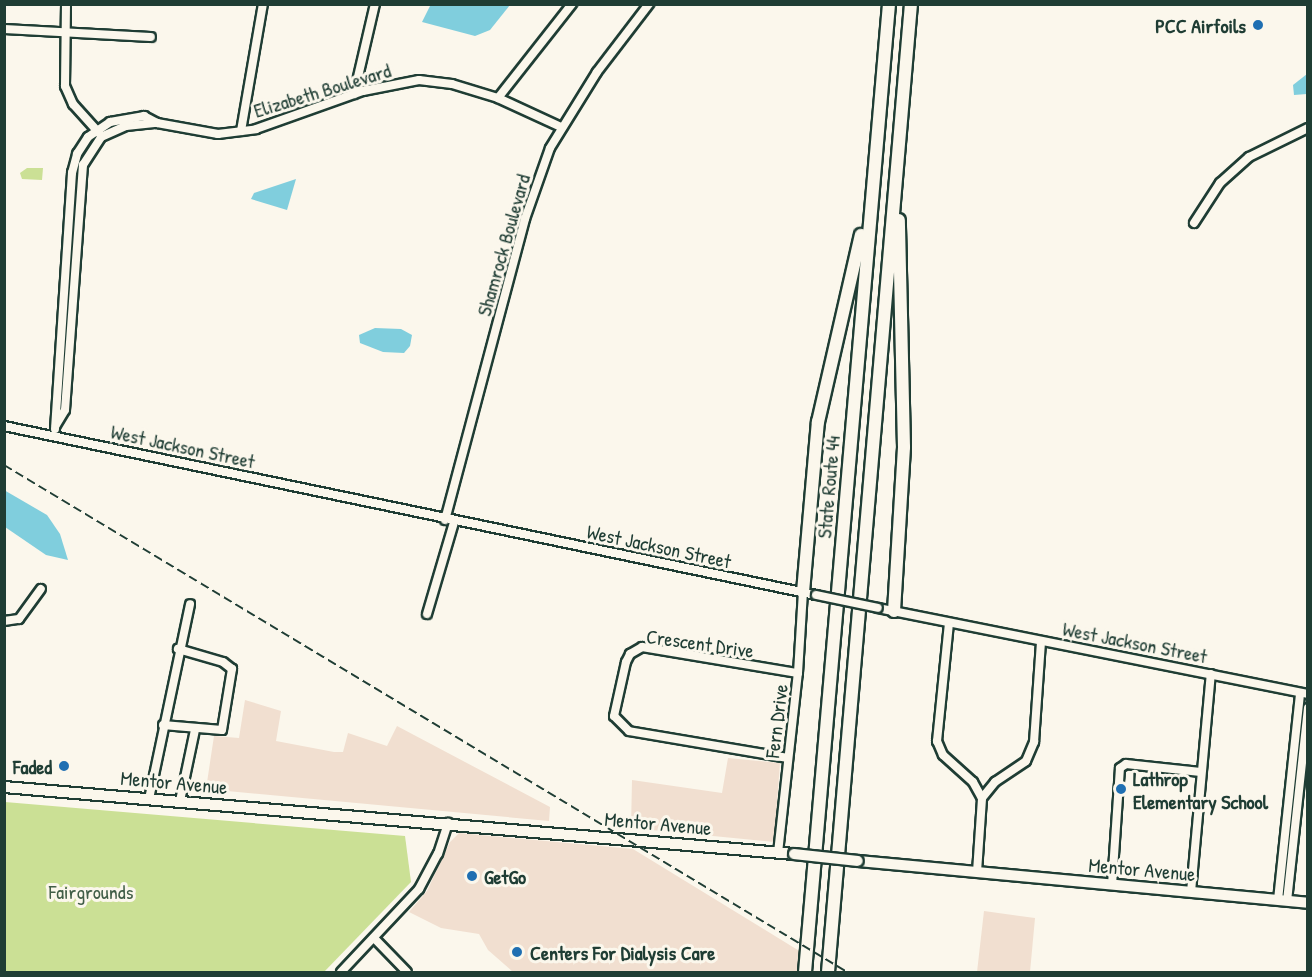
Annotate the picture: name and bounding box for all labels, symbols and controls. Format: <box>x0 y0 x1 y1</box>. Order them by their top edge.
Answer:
place label: PCC Airfoils <box>1155 13 1246 37</box>
marker: PCC Airfoils <box>1251 18 1265 32</box>
street label: Elizabeth Boulevard <box>251 58 393 122</box>
street label: Shamrock Boulevard <box>471 171 535 319</box>
street label: West Jackson Street <box>109 419 257 473</box>
street label: State Route 44 <box>812 435 844 539</box>
street label: West Jackson Street <box>585 519 733 573</box>
street label: West Jackson Street <box>1061 616 1209 668</box>
street label: Crescent Drive <box>645 624 755 662</box>
street label: Fern Drive <box>760 683 792 759</box>
place label: Faded <box>13 754 52 778</box>
marker: Faded <box>57 759 71 773</box>
street label: Mentor Avenue <box>120 765 228 799</box>
place label: Lathrop Elementary School <box>1133 766 1268 813</box>
marker: Lathrop Elementary School <box>1114 782 1128 796</box>
street label: Mentor Avenue <box>604 806 712 840</box>
street label: Mentor Avenue <box>1088 852 1196 886</box>
place label: GetGo <box>484 864 526 888</box>
marker: GetGo <box>465 869 479 883</box>
park label: Fairgrounds <box>49 879 133 903</box>
place label: Centers For Dialysis Care <box>530 940 715 964</box>
marker: Centers For Dialysis Care <box>508 943 526 961</box>

